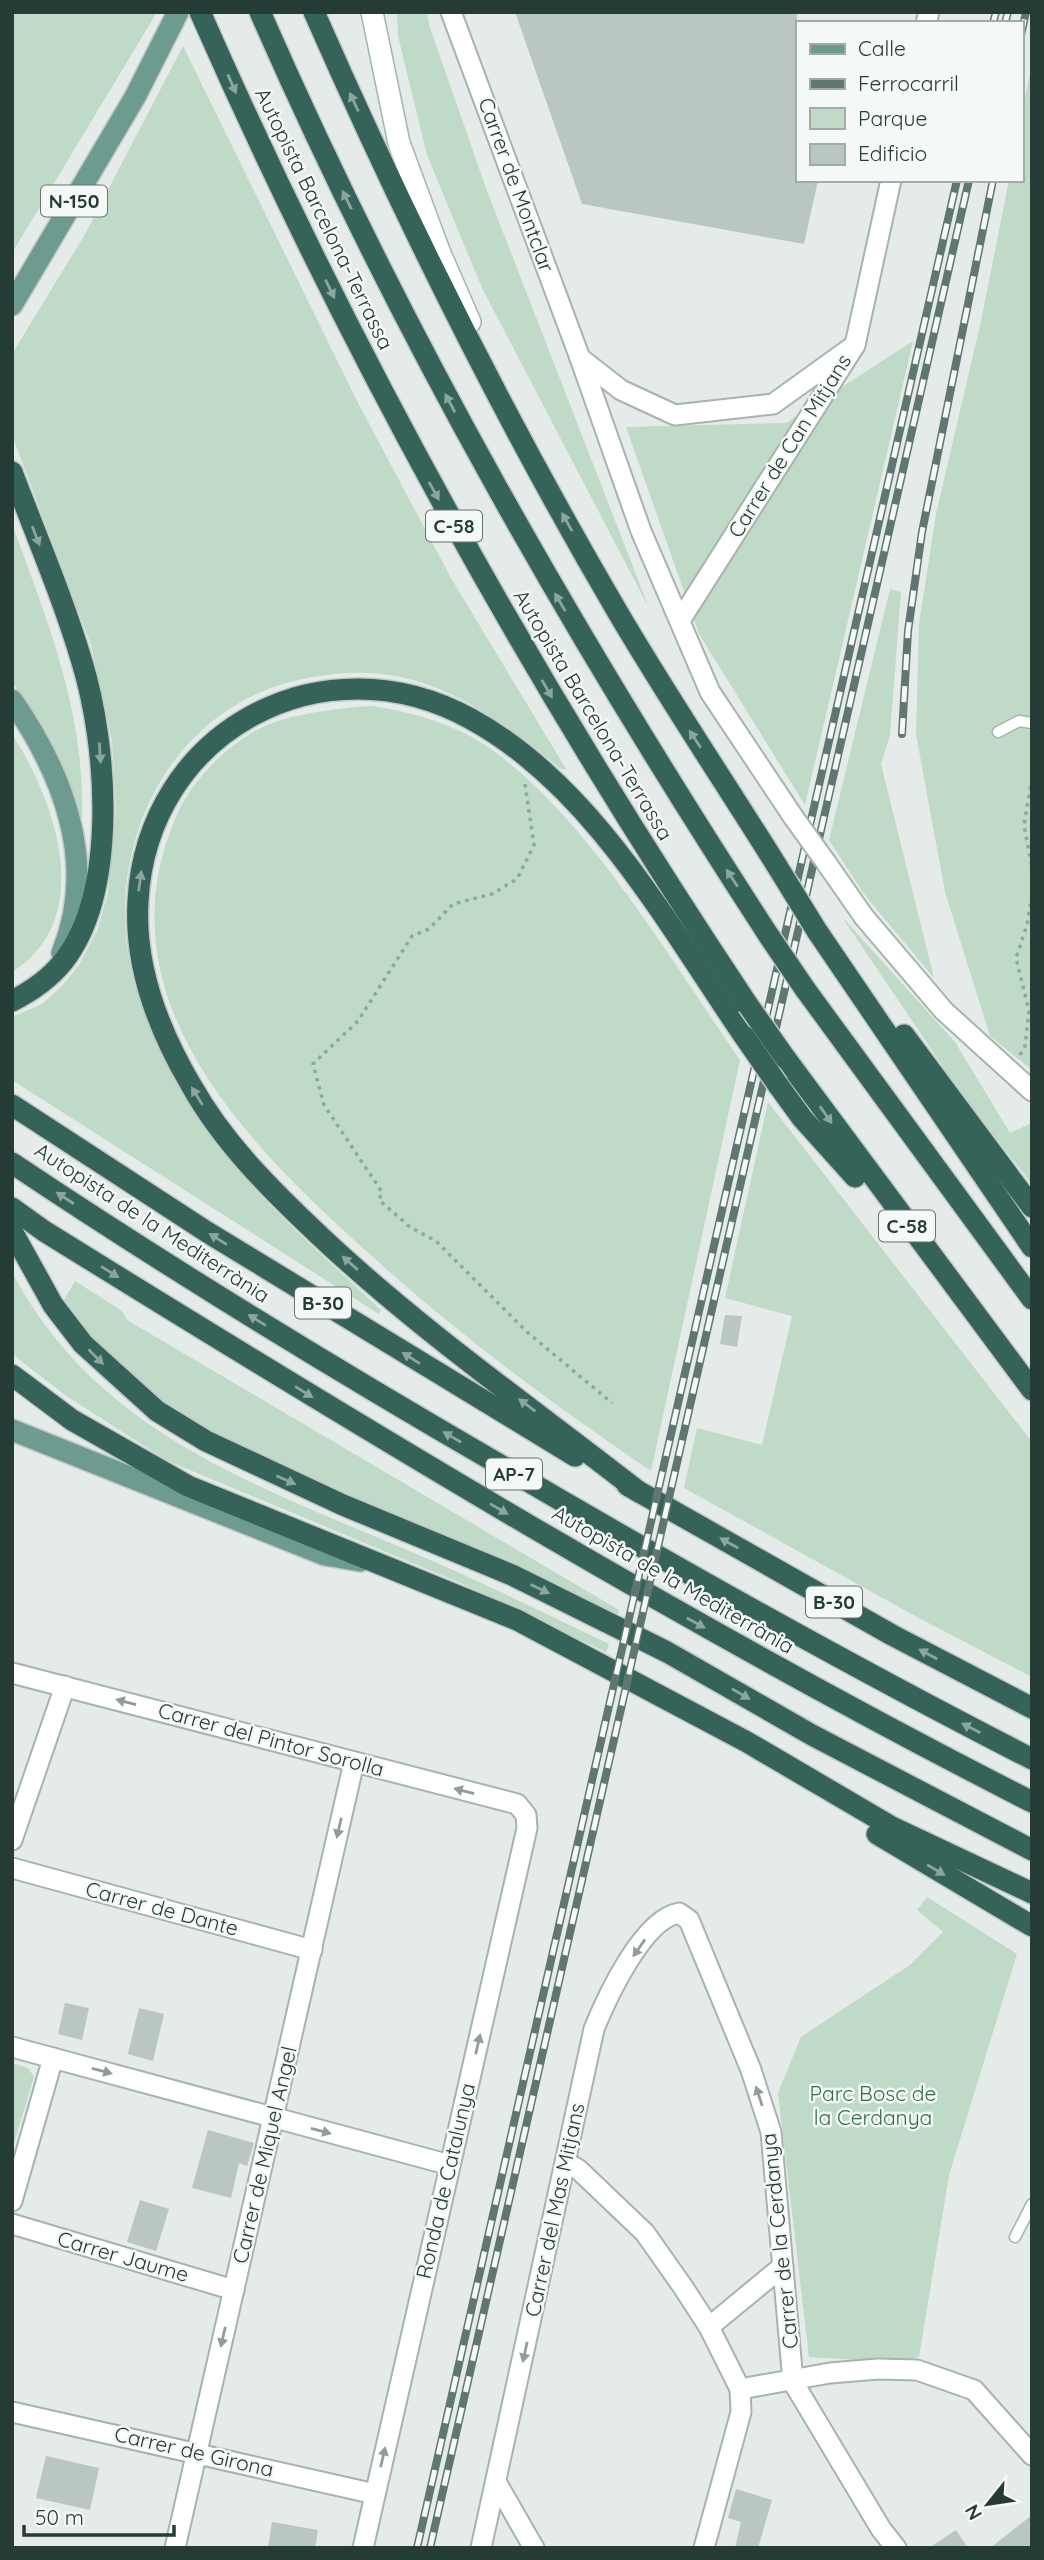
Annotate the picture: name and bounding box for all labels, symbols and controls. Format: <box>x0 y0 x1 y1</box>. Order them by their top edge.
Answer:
legend <box>796 21 1023 182</box>
text: Calle <box>858 35 906 61</box>
text: Ferrocarril <box>858 70 959 96</box>
one-way arrow <box>226 74 238 94</box>
street label: Autopista Barcelona-Terrassa <box>250 83 400 354</box>
one-way arrow <box>348 92 360 112</box>
street label: Carrer de Montclar <box>473 94 561 276</box>
text: Parque <box>858 105 927 131</box>
text: Edificio <box>858 140 927 166</box>
road number: N-150 <box>41 186 107 216</box>
one-way arrow <box>342 190 353 210</box>
one-way arrow <box>324 279 335 299</box>
street label: Carrer de Can Mitjans <box>722 349 856 542</box>
one-way arrow <box>444 393 456 413</box>
one-way arrow <box>429 481 440 501</box>
road number: C-58 <box>426 510 482 541</box>
one-way arrow <box>561 512 573 531</box>
one-way arrow <box>31 525 42 546</box>
street label: Autopista Barcelona-Terrassa <box>509 584 679 845</box>
one-way arrow <box>554 592 566 612</box>
one-way arrow <box>541 679 553 699</box>
one-way arrow <box>689 729 702 748</box>
one-way arrow <box>95 743 106 765</box>
one-way arrow <box>135 869 146 891</box>
one-way arrow <box>726 869 739 888</box>
one-way arrow <box>191 1086 204 1105</box>
one-way arrow <box>818 1106 832 1124</box>
street label: Autopista de la Mediterrània <box>30 1136 275 1308</box>
one-way arrow <box>56 1191 74 1205</box>
road number: C-58 <box>879 1210 935 1242</box>
one-way arrow <box>208 1232 228 1245</box>
one-way arrow <box>341 1256 358 1271</box>
one-way arrow <box>101 1266 120 1279</box>
road number: B-30 <box>295 1288 351 1318</box>
one-way arrow <box>248 1313 267 1326</box>
one-way arrow <box>87 1349 104 1365</box>
one-way arrow <box>402 1352 421 1365</box>
one-way arrow <box>294 1386 313 1399</box>
one-way arrow <box>518 1399 536 1413</box>
one-way arrow <box>442 1431 461 1443</box>
road number: AP-7 <box>486 1458 542 1490</box>
one-way arrow <box>276 1474 296 1486</box>
street label: Autopista de la Mediterrània <box>548 1499 799 1659</box>
one-way arrow <box>490 1502 509 1515</box>
one-way arrow <box>719 1537 739 1549</box>
one-way arrow <box>530 1584 550 1595</box>
road number: B-30 <box>806 1586 862 1618</box>
one-way arrow <box>686 1617 705 1629</box>
one-way arrow <box>918 1648 938 1659</box>
one-way arrow <box>732 1688 751 1701</box>
one-way arrow <box>115 1696 137 1707</box>
street label: Carrer del Pintor Sorolla <box>155 1696 387 1782</box>
one-way arrow <box>961 1722 981 1733</box>
one-way arrow <box>453 1785 475 1796</box>
one-way arrow <box>333 1817 344 1839</box>
one-way arrow <box>926 1863 946 1876</box>
street label: Carrer de Dante <box>83 1875 241 1941</box>
one-way arrow <box>632 1939 646 1957</box>
one-way arrow <box>472 2033 483 2055</box>
street label: Carrer de Miquel Angel <box>226 2044 302 2266</box>
one-way arrow <box>91 2066 113 2077</box>
street label: Ronda de Catalunya <box>410 2080 480 2281</box>
park label: Parc Bosc de la Cerdanya <box>810 2080 936 2130</box>
one-way arrow <box>754 2085 764 2106</box>
street label: Carrer del Mas Mitjans <box>519 2100 589 2319</box>
one-way arrow <box>311 2126 332 2136</box>
street label: Carrer de la Cerdanya <box>755 2132 803 2350</box>
street label: Carrer Jaume <box>55 2225 192 2287</box>
one-way arrow <box>217 2326 228 2348</box>
one-way arrow <box>519 2341 530 2363</box>
street label: Carrer de Girona <box>112 2420 276 2482</box>
one-way arrow <box>378 2446 389 2468</box>
north arrow <box>953 2469 1023 2539</box>
scale bar <box>24 2494 175 2538</box>
text: N <box>959 2500 987 2525</box>
text: 50 m <box>35 2504 84 2530</box>

